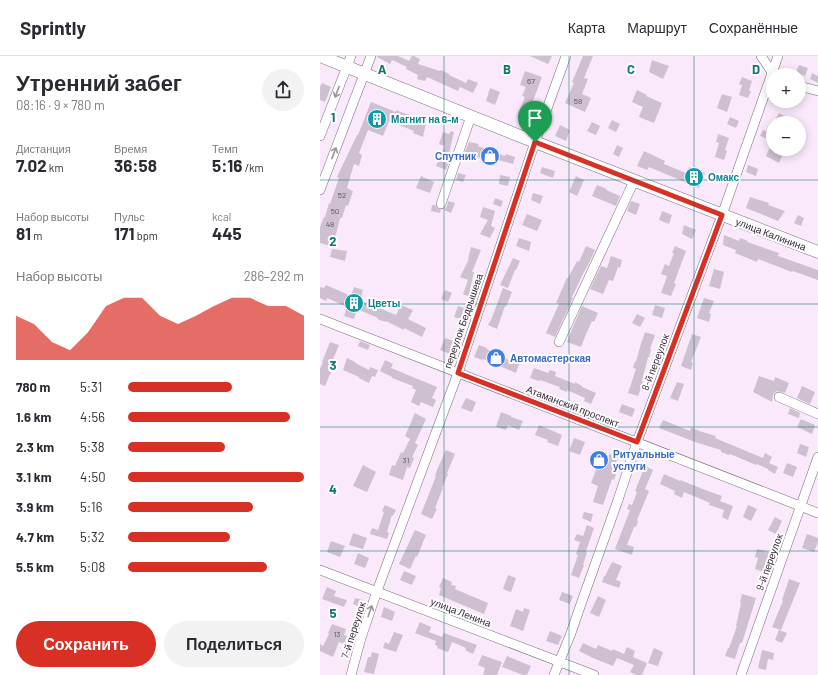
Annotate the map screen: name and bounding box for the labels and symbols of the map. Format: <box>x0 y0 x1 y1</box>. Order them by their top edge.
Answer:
text: A <box>378 61 387 77</box>
text: B <box>503 61 511 77</box>
text: C <box>627 61 635 77</box>
text: D <box>752 61 760 77</box>
house number: 67 <box>527 76 535 86</box>
one-way arrow <box>332 86 340 98</box>
house number: 58 <box>574 96 582 106</box>
pin <box>518 101 552 142</box>
building icon: Магнит на 6-м <box>366 108 388 130</box>
text: 1 <box>331 109 335 125</box>
place label: Магнит на 6-м <box>391 113 459 125</box>
shop icon: Спутник <box>479 145 501 167</box>
one-way arrow <box>330 148 338 160</box>
place label: Спутник <box>435 150 477 162</box>
building icon: Омакс <box>683 166 705 188</box>
place label: Омакс <box>708 171 739 183</box>
house number: 52 <box>338 190 346 200</box>
house number: 50 <box>331 206 339 216</box>
street label: улица Калинина <box>734 215 808 253</box>
house number: 48 <box>326 219 334 229</box>
text: 2 <box>329 233 337 249</box>
street label: переулок Бедрышева <box>441 272 485 370</box>
building icon: Цветы <box>343 292 365 314</box>
place label: Цветы <box>368 297 400 309</box>
street label: 8-й переулок <box>639 332 671 392</box>
shop icon: Автомастерская <box>485 347 507 369</box>
place label: Автомастерская <box>510 352 591 364</box>
text: 3 <box>329 357 337 373</box>
street label: Атаманский проспект <box>525 383 622 429</box>
place label: Ритуальные услуги <box>613 448 675 472</box>
shop icon: Ритуальные услуги <box>588 449 610 471</box>
house number: 31 <box>403 455 410 465</box>
text: 4 <box>329 481 337 497</box>
street label: 9-й переулок <box>753 531 785 592</box>
street label: улица Ленина <box>429 595 493 629</box>
street label: 7-й переулок <box>338 600 368 660</box>
text: 5 <box>329 605 337 621</box>
one-way arrow <box>367 605 375 617</box>
house number: 13 <box>334 629 340 639</box>

